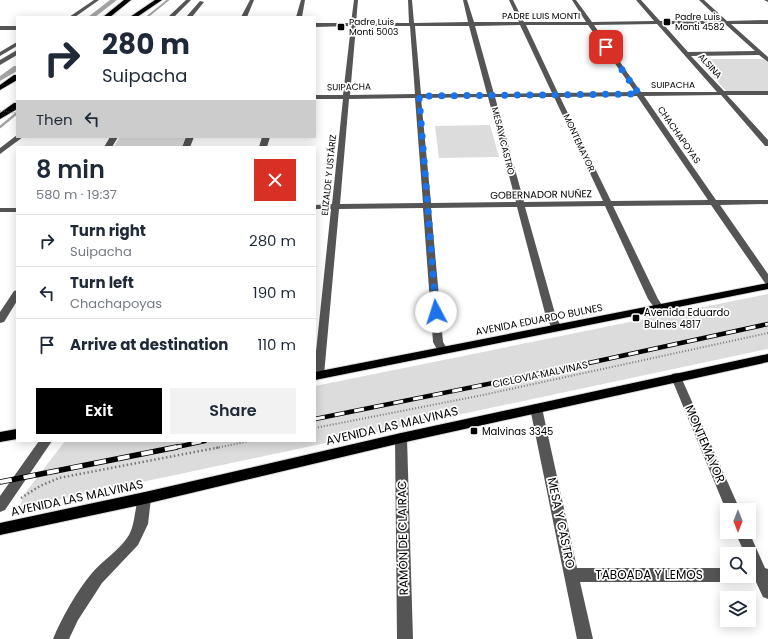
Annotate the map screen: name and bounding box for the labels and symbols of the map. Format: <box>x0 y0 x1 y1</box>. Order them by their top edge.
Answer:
street label: PADRE LUIS MONTI <box>502 10 580 22</box>
place label: Padre Luis Monti 4582 <box>675 11 724 33</box>
place label: Padre Luis Monti 5003 <box>349 16 398 38</box>
marker: Padre Luis Monti 4582 <box>662 17 672 27</box>
marker: Padre Luis Monti 5003 <box>336 22 346 32</box>
pin <box>589 30 623 64</box>
street label: ALSINA <box>696 51 724 81</box>
street label: SUIPACHA <box>651 79 695 91</box>
street label: SUIPACHA <box>327 81 371 93</box>
street label: CHACHAPOYAS <box>655 104 703 166</box>
street label: MESA Y CASTRO <box>489 106 517 176</box>
street label: MONTEMAYOR <box>560 112 598 174</box>
street label: ELIZALDE Y USTÁRIZ <box>319 134 339 216</box>
street label: GOBERNADOR NUÑEZ <box>490 186 592 203</box>
position arrow <box>415 291 457 333</box>
street label: AVENIDA EDUARDO BULNES <box>474 300 604 339</box>
place label: Avenida Eduardo Bulnes 4817 <box>644 305 730 332</box>
marker: Avenida Eduardo Bulnes 4817 <box>631 313 641 323</box>
street label: CICLOVIA MALVINAS <box>491 357 589 392</box>
street label: AVENIDA LAS MALVINAS <box>324 402 460 449</box>
street label: MONTEMAYOR <box>681 402 730 485</box>
place label: Malvinas 3345 <box>482 424 553 439</box>
marker: Malvinas 3345 <box>469 426 479 436</box>
street label: AVENIDA LAS MALVINAS <box>9 475 145 520</box>
street label: MESA Y CASTRO <box>544 476 579 570</box>
street label: RAMÓN DE CLAIRAC <box>393 480 412 596</box>
north arrow <box>720 503 756 539</box>
street label: TABOADA Y LEMOS <box>595 566 703 583</box>

